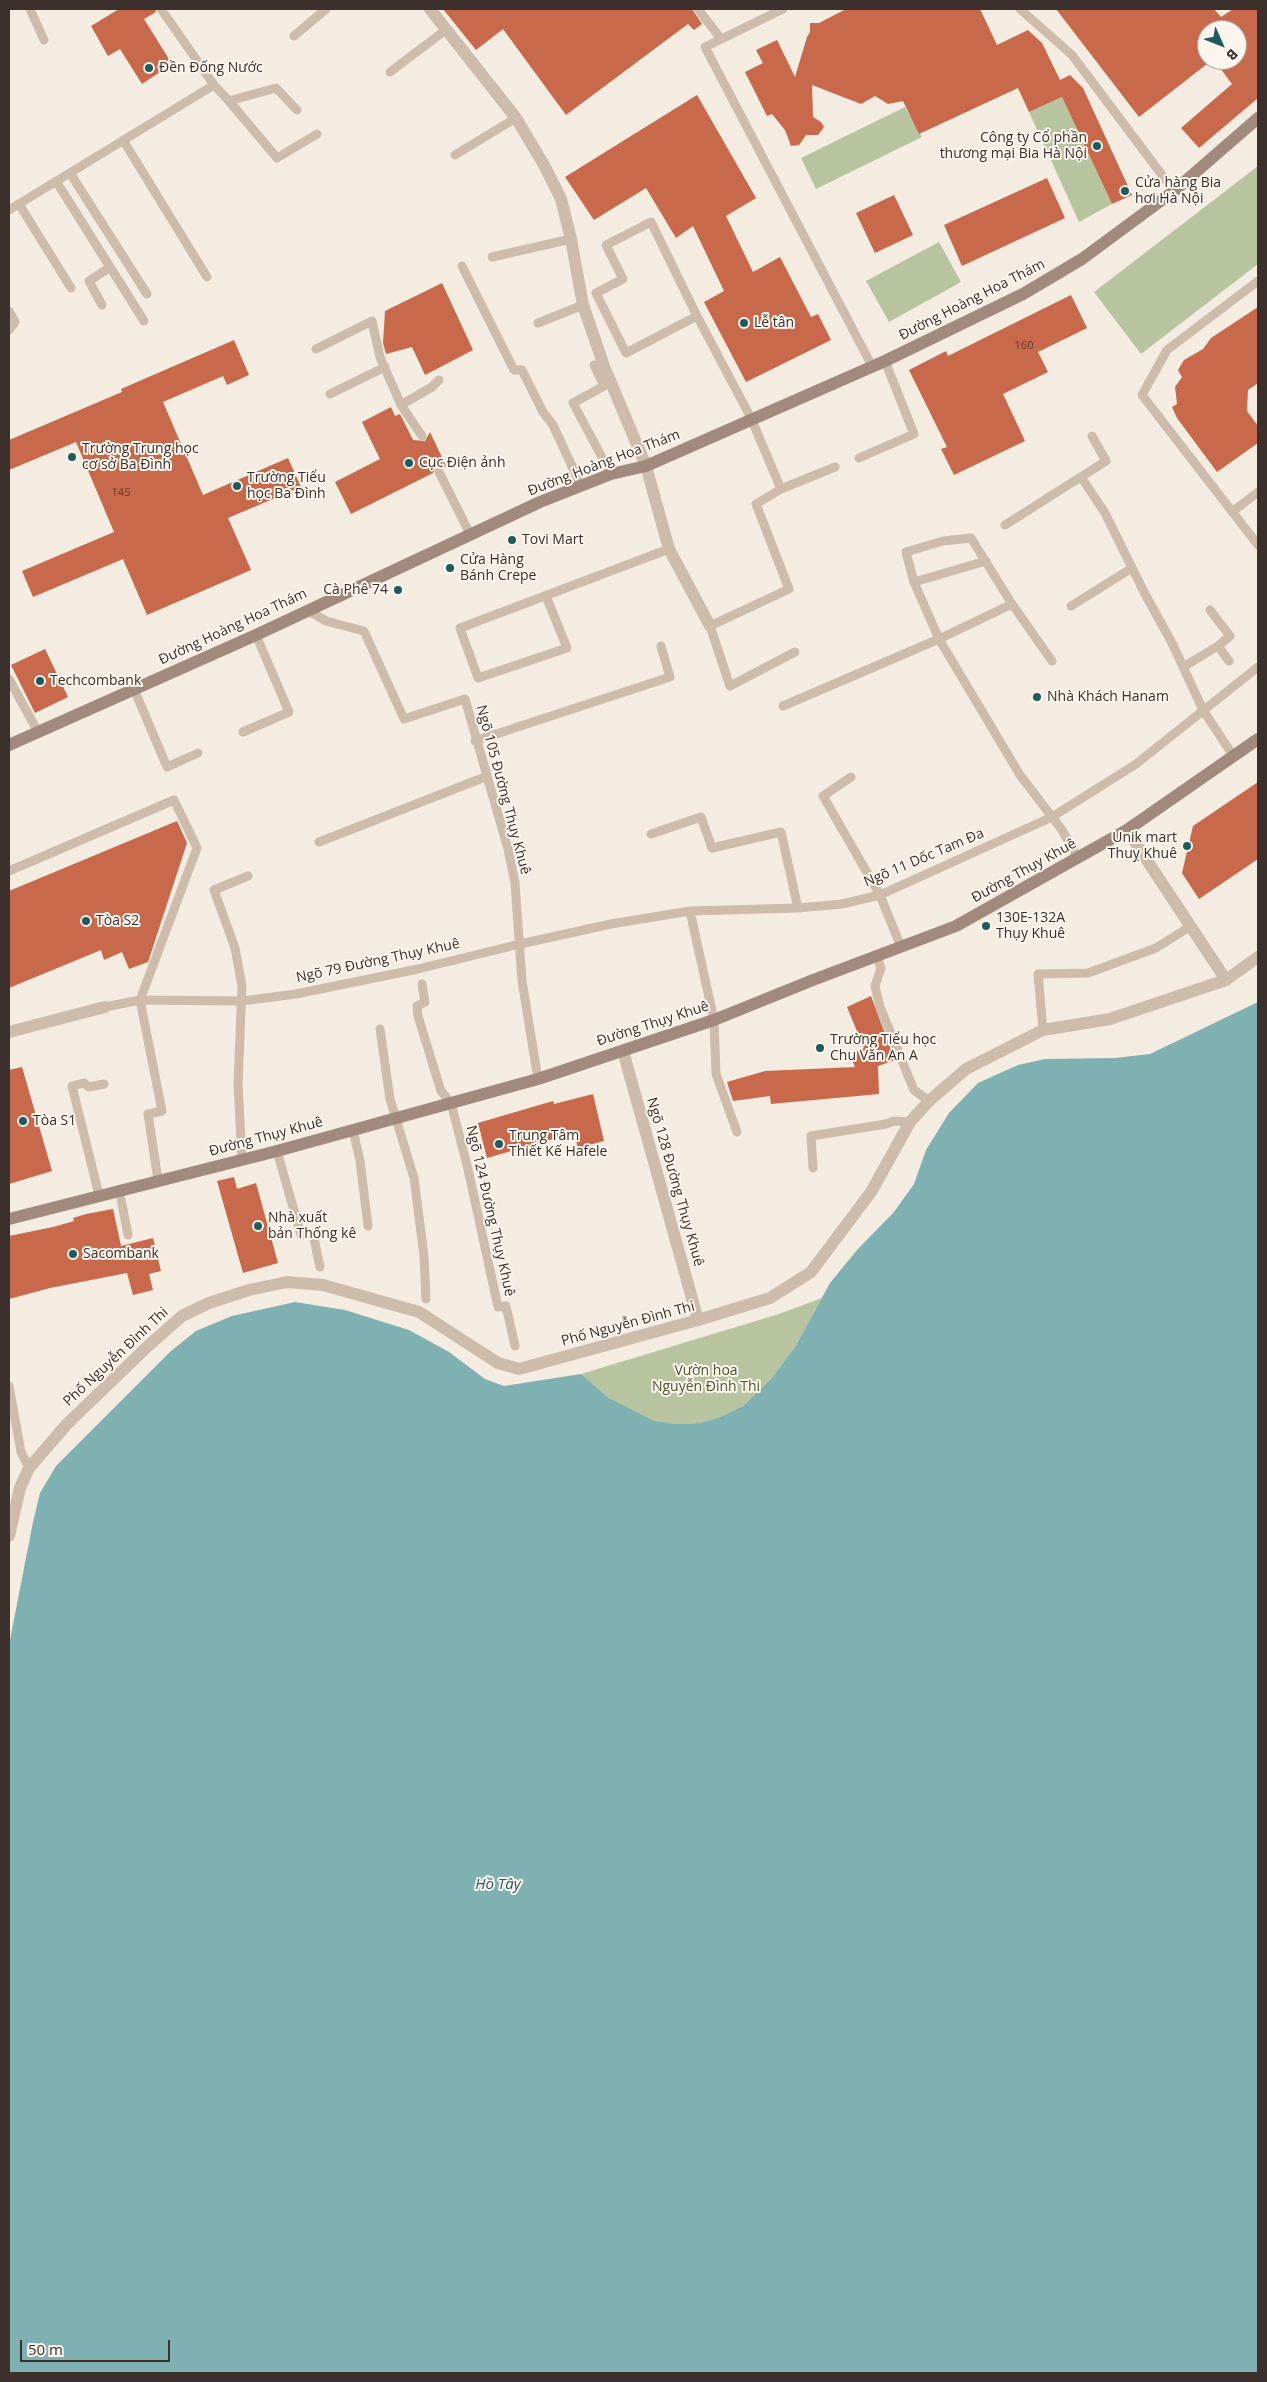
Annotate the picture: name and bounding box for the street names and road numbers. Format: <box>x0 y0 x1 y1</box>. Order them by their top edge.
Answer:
street label: Đường Hoàng Hoa Thám <box>896 256 1048 344</box>
street label: Đường Hoàng Hoa Thám <box>526 426 682 500</box>
street label: Đường Hoàng Hoa Thám <box>156 585 310 669</box>
street label: Ngõ 105 Đường Thụy Khuê <box>472 703 534 877</box>
street label: Ngõ 11 Dốc Tam Đa <box>861 825 987 891</box>
street label: Đường Thụy Khuê <box>969 835 1079 907</box>
street label: Ngõ 79 Đường Thụy Khuê <box>295 935 461 987</box>
street label: Đường Thụy Khuê <box>595 998 711 1050</box>
street label: Ngõ 128 Đường Thụy Khuê <box>643 1096 707 1268</box>
street label: Đường Thụy Khuê <box>207 1114 325 1160</box>
street label: Ngõ 124 Đường Thụy Khuê <box>462 1124 518 1298</box>
street label: Phố Nguyễn Đình Thi <box>560 1298 696 1350</box>
street label: Phố Nguyễn Đình Thi <box>60 1304 172 1410</box>

